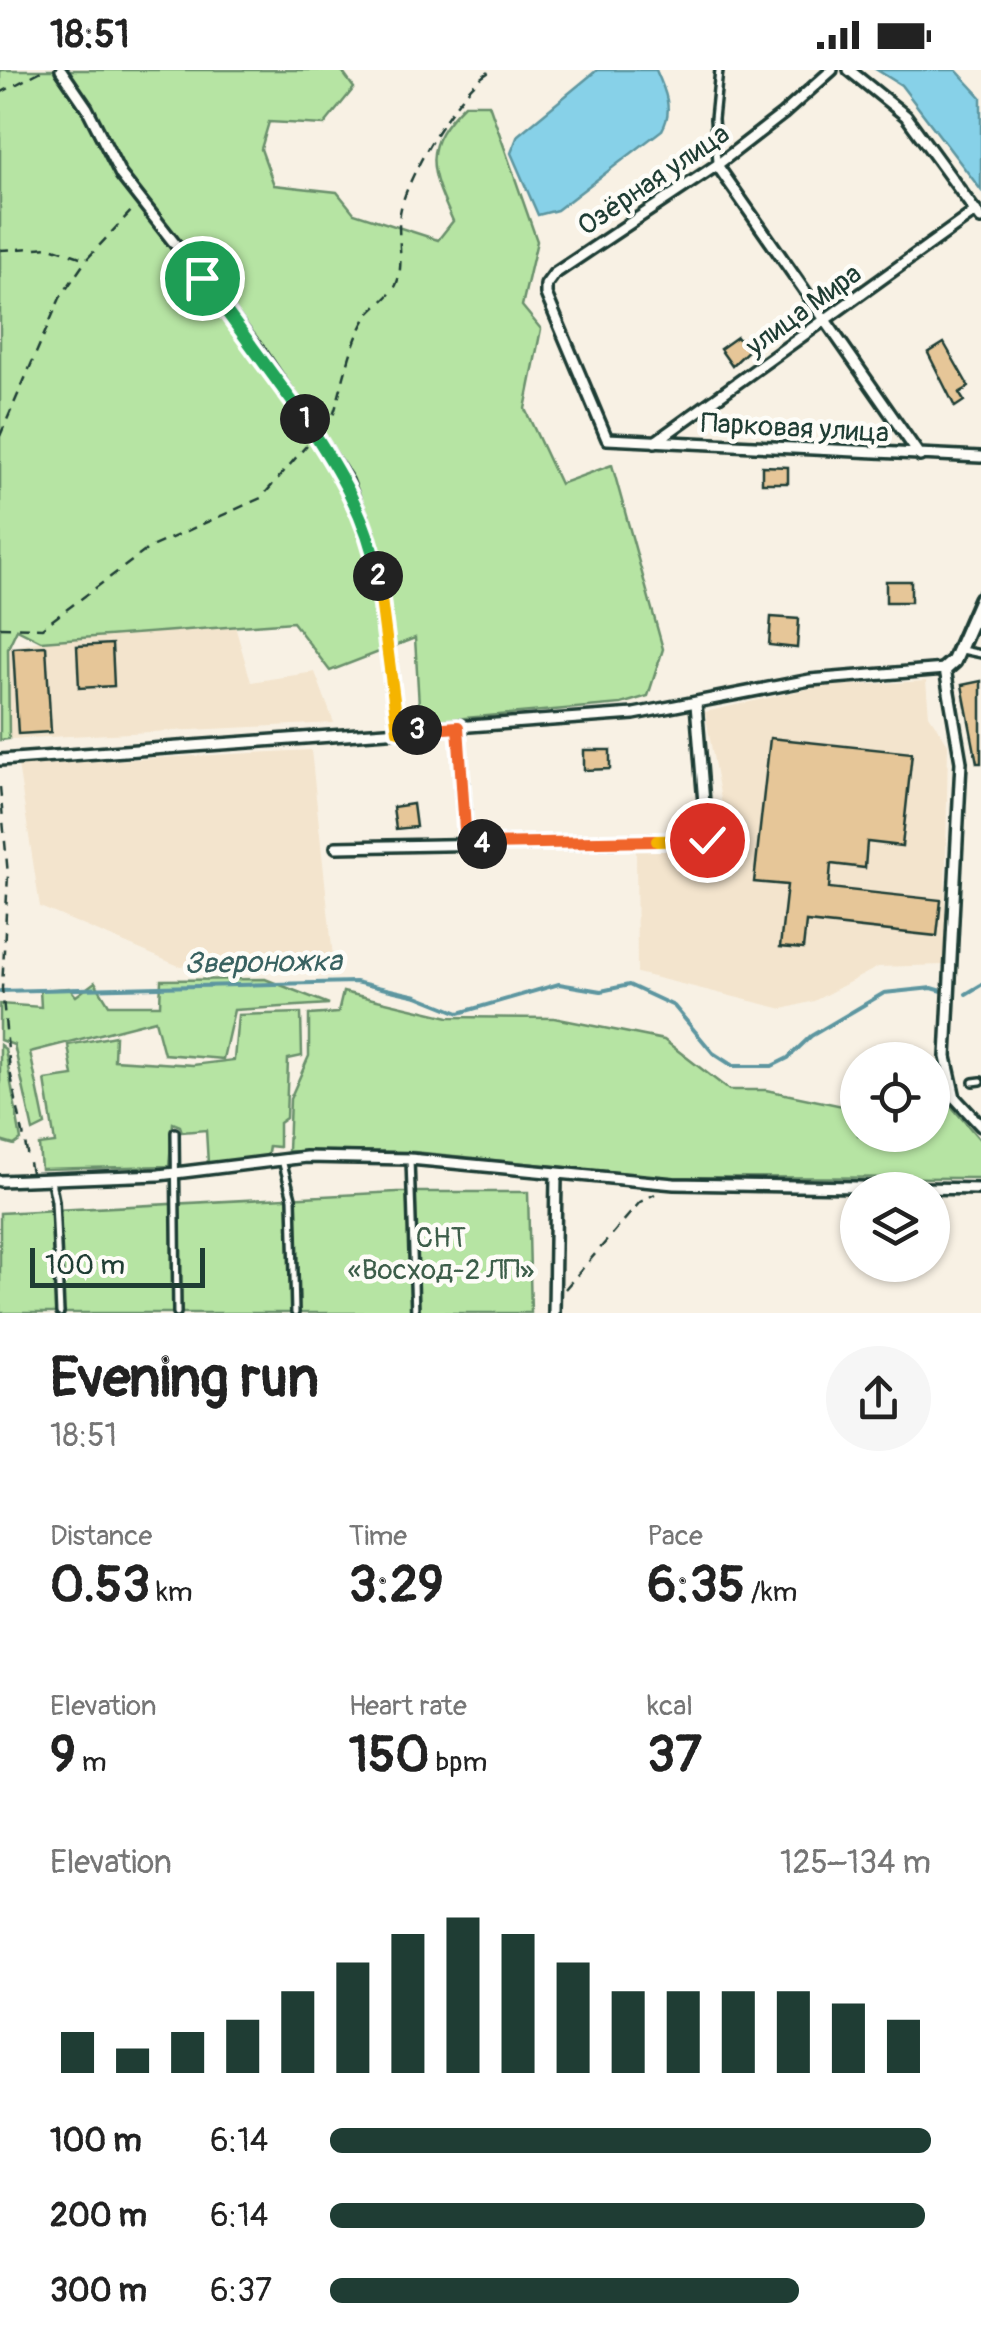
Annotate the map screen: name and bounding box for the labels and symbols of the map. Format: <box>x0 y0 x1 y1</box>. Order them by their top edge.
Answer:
street label: Озёрная улица <box>571 117 736 244</box>
pin <box>160 236 245 321</box>
street label: улица Мира <box>738 256 869 365</box>
pin: 1 <box>280 394 330 444</box>
street label: Парковая улица <box>700 406 890 451</box>
pin: 2 <box>353 551 403 601</box>
pin: 3 <box>392 705 442 755</box>
pin <box>665 798 750 883</box>
pin: 4 <box>457 819 507 869</box>
water label: Звероножка <box>184 943 344 982</box>
park label: СНТ «Восход-2 ЛП» <box>348 1221 534 1288</box>
scale bar <box>30 1243 205 1288</box>

